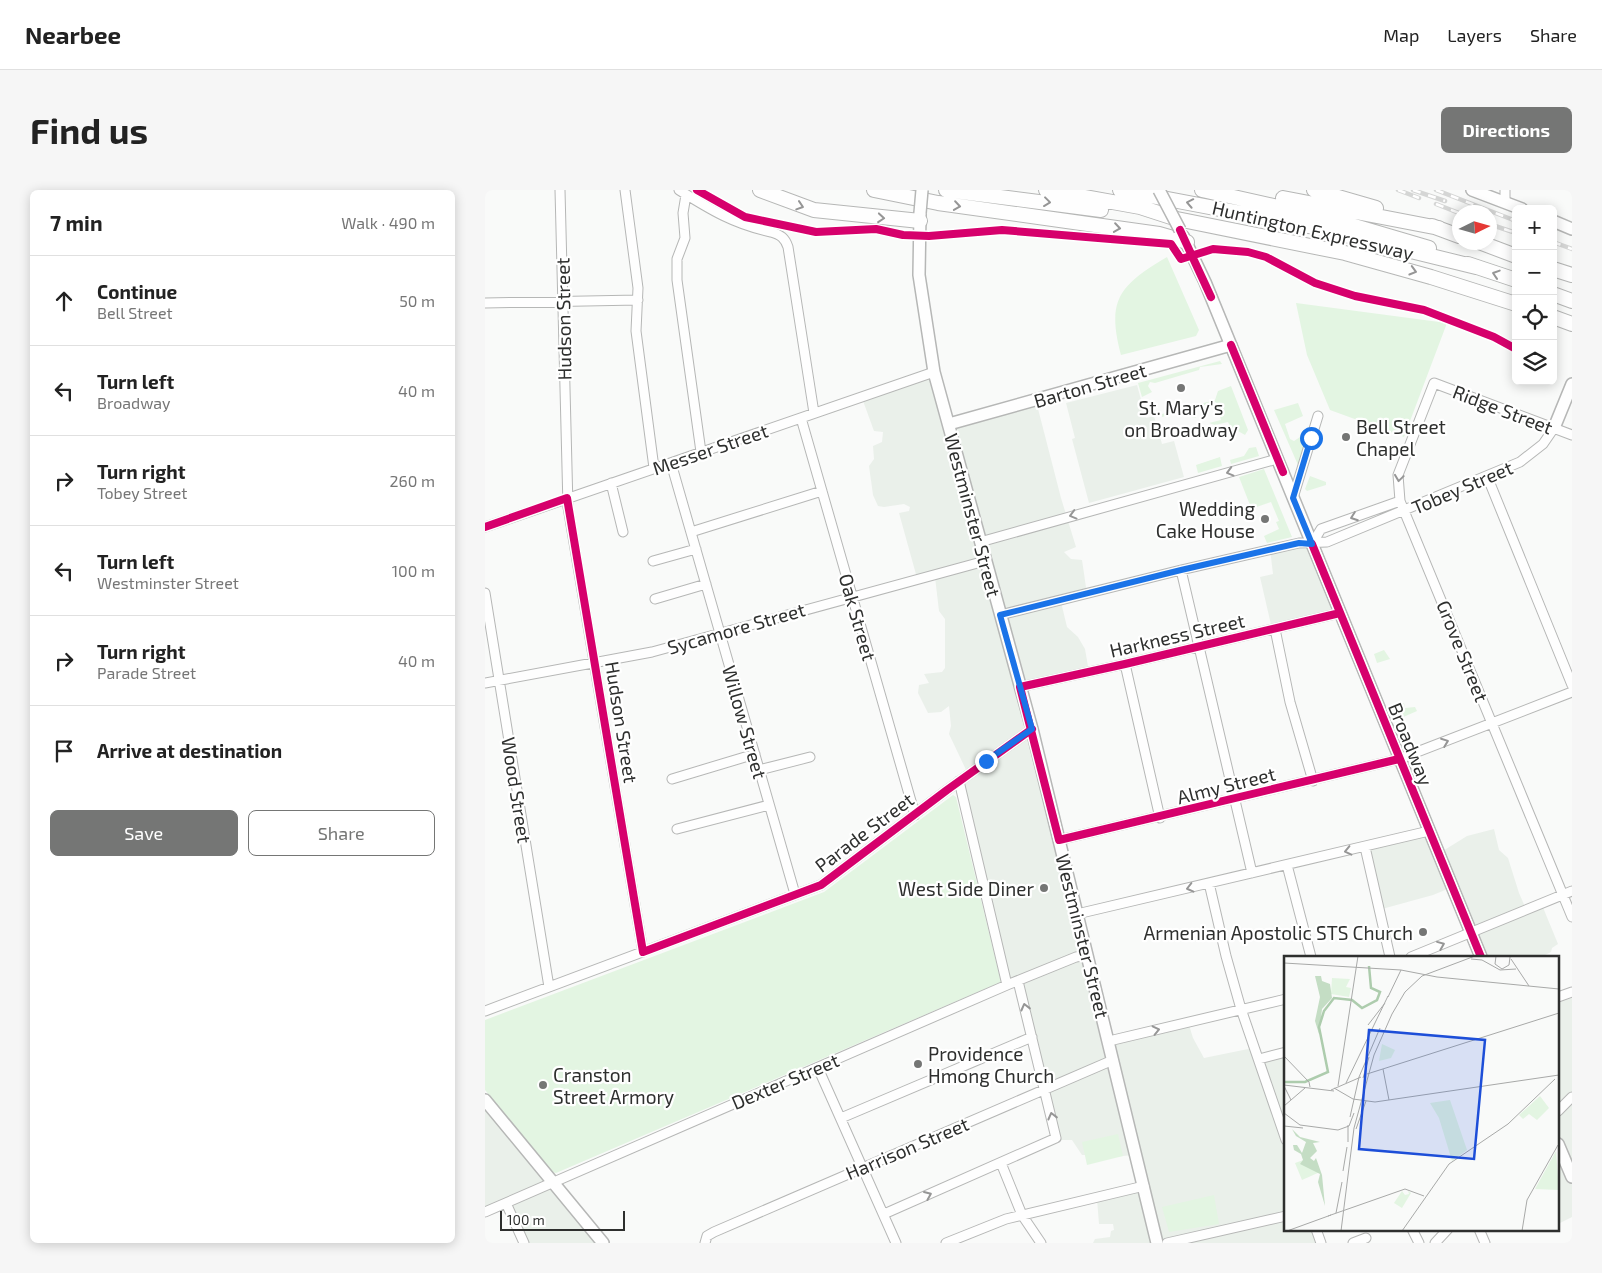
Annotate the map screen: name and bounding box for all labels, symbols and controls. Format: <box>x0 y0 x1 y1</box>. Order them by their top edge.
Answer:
text: Nearbee <box>25 20 121 49</box>
text: Map <box>1383 24 1419 46</box>
text: Layers <box>1447 24 1502 46</box>
text: Share <box>1530 24 1577 46</box>
button: Directions <box>1441 107 1572 153</box>
text: Find us <box>30 109 148 151</box>
one-way arrow <box>1042 196 1051 206</box>
street label: Huntington Expressway <box>1210 196 1416 264</box>
one-way arrow <box>1186 198 1194 209</box>
one-way arrow <box>952 200 961 210</box>
one-way arrow <box>796 201 804 211</box>
north arrow <box>1452 205 1497 250</box>
map controls <box>1512 205 1557 385</box>
button: + <box>1512 205 1557 250</box>
text: 7 min <box>50 210 103 235</box>
one-way arrow <box>877 212 885 223</box>
text: Walk · 490 m <box>341 213 435 232</box>
one-way arrow <box>1113 223 1122 233</box>
button: − <box>1512 250 1557 295</box>
street label: Hudson Street <box>550 257 576 381</box>
one-way arrow <box>1408 266 1416 276</box>
one-way arrow <box>1492 270 1501 280</box>
text: Continue <box>97 280 177 303</box>
icon: ahead <box>50 287 78 315</box>
text: 50 m <box>399 291 435 310</box>
button: locate <box>1512 295 1557 340</box>
text: Bell Street <box>97 303 173 322</box>
button: layers <box>1512 340 1557 385</box>
street label: Barton Street <box>1031 358 1149 412</box>
text: Turn left <box>97 370 174 393</box>
icon: left <box>50 377 78 405</box>
street label: Ridge Street <box>1450 379 1556 439</box>
text: 40 m <box>398 381 435 400</box>
marker: St. Mary's on Broadway <box>1175 382 1187 394</box>
text: Broadway <box>97 393 171 412</box>
place label: St. Mary's on Broadway <box>1124 396 1238 441</box>
place label: Bell Street Chapel <box>1356 415 1446 460</box>
street label: Messer Street <box>649 418 771 480</box>
route start <box>1300 427 1323 450</box>
street label: Westminster Street <box>940 431 1006 599</box>
marker: Bell Street Chapel <box>1340 431 1352 443</box>
street label: Tobey Street <box>1408 455 1516 519</box>
text: Turn right <box>97 460 185 483</box>
one-way arrow <box>1226 466 1235 476</box>
icon: right <box>50 467 78 495</box>
text: 260 m <box>390 471 435 490</box>
one-way arrow <box>1394 474 1405 482</box>
text: Tobey Street <box>97 483 187 502</box>
place label: Wedding Cake House <box>1156 497 1255 542</box>
one-way arrow <box>1070 509 1078 519</box>
one-way arrow <box>1350 511 1358 521</box>
marker: Wedding Cake House <box>1259 513 1271 525</box>
text: Turn left <box>97 550 174 573</box>
icon: left <box>50 557 78 585</box>
text: 100 m <box>392 561 435 580</box>
street label: Oak Street <box>835 571 881 663</box>
text: Westminster Street <box>97 573 239 592</box>
street label: Sycamore Street <box>664 597 808 659</box>
street label: Grove Street <box>1432 597 1494 705</box>
street label: Harkness Street <box>1107 608 1247 662</box>
text: Turn right <box>97 640 185 663</box>
icon: right <box>50 647 78 675</box>
text: 40 m <box>398 651 435 670</box>
street label: Hudson Street <box>601 659 643 785</box>
text: Parade Street <box>97 663 196 682</box>
street label: Willow Street <box>718 663 772 781</box>
street label: Broadway <box>1384 699 1438 789</box>
street label: Wood Street <box>497 735 537 845</box>
icon: arrive <box>50 737 78 765</box>
one-way arrow <box>1440 738 1449 748</box>
text: Arrive at destination <box>97 739 282 762</box>
route end <box>975 750 998 773</box>
street label: Almy Street <box>1174 762 1278 808</box>
street label: Parade Street <box>810 787 918 877</box>
button: Save <box>50 810 238 856</box>
button: Share <box>248 810 435 856</box>
one-way arrow <box>1343 845 1352 856</box>
street label: Westminster Street <box>1051 851 1115 1021</box>
place label: West Side Diner <box>898 877 1034 900</box>
marker: West Side Diner <box>1038 882 1050 894</box>
one-way arrow <box>1185 882 1194 893</box>
place label: Armenian Apostolic STS Church <box>1144 921 1413 944</box>
marker: Armenian Apostolic STS Church <box>1417 926 1429 938</box>
one-way arrow <box>1436 940 1445 951</box>
inset map <box>1284 956 1559 1230</box>
one-way arrow <box>1020 1003 1031 1012</box>
one-way arrow <box>1152 1025 1161 1036</box>
place label: Providence Hmong Church <box>928 1042 1054 1087</box>
street label: Dexter Street <box>728 1048 842 1114</box>
marker: Providence Hmong Church <box>912 1058 924 1070</box>
place label: Cranston Street Armory <box>553 1063 674 1108</box>
marker: Cranston Street Armory <box>537 1079 549 1091</box>
one-way arrow <box>1047 1111 1058 1120</box>
street label: Harrison Street <box>842 1112 972 1184</box>
one-way arrow <box>923 1190 932 1201</box>
scale bar <box>500 1208 625 1231</box>
text: 100 m <box>507 1211 545 1228</box>

